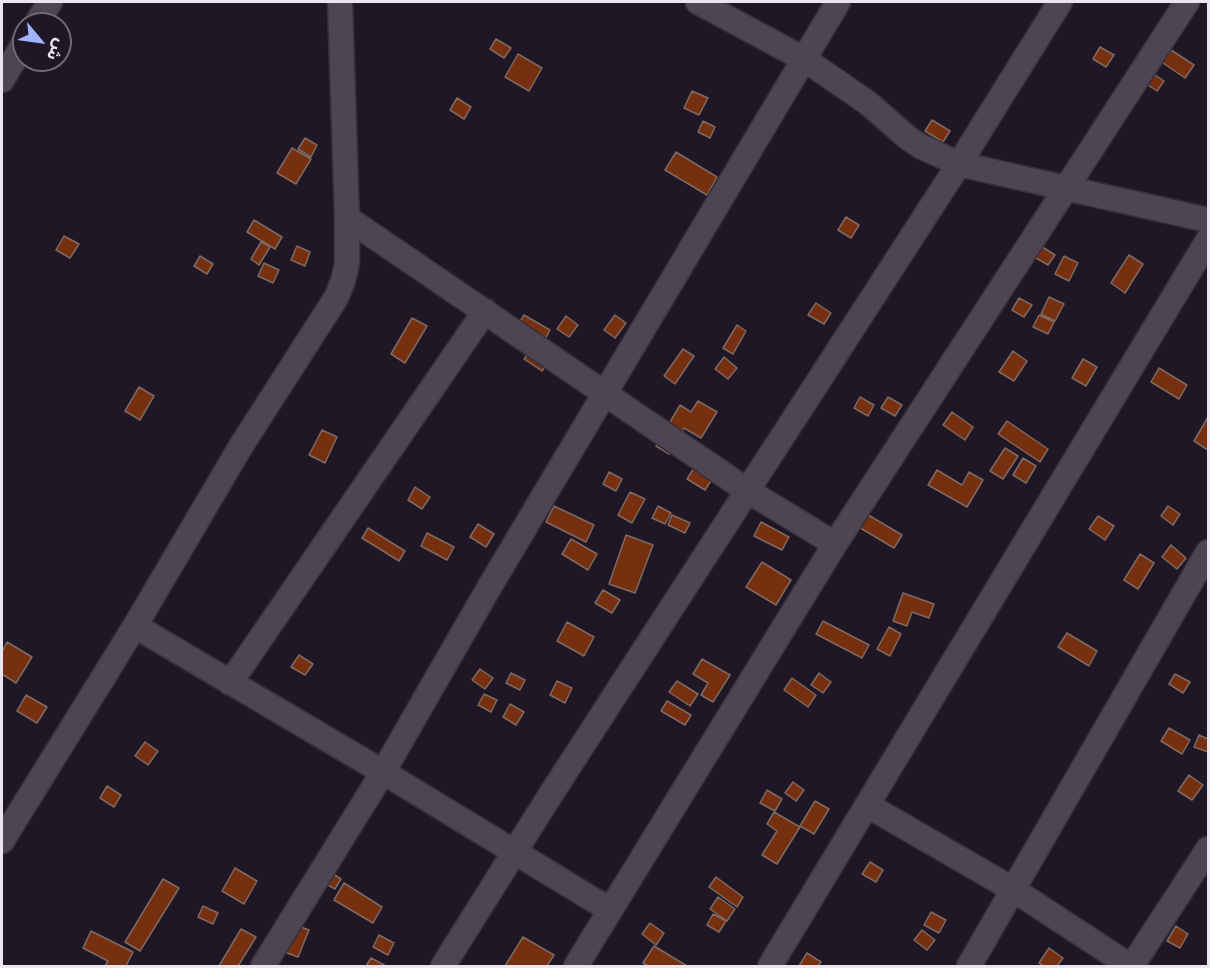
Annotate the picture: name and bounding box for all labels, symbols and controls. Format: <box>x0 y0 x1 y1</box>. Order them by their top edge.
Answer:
north arrow <box>12 12 72 72</box>
text: ش <box>43 36 70 64</box>

